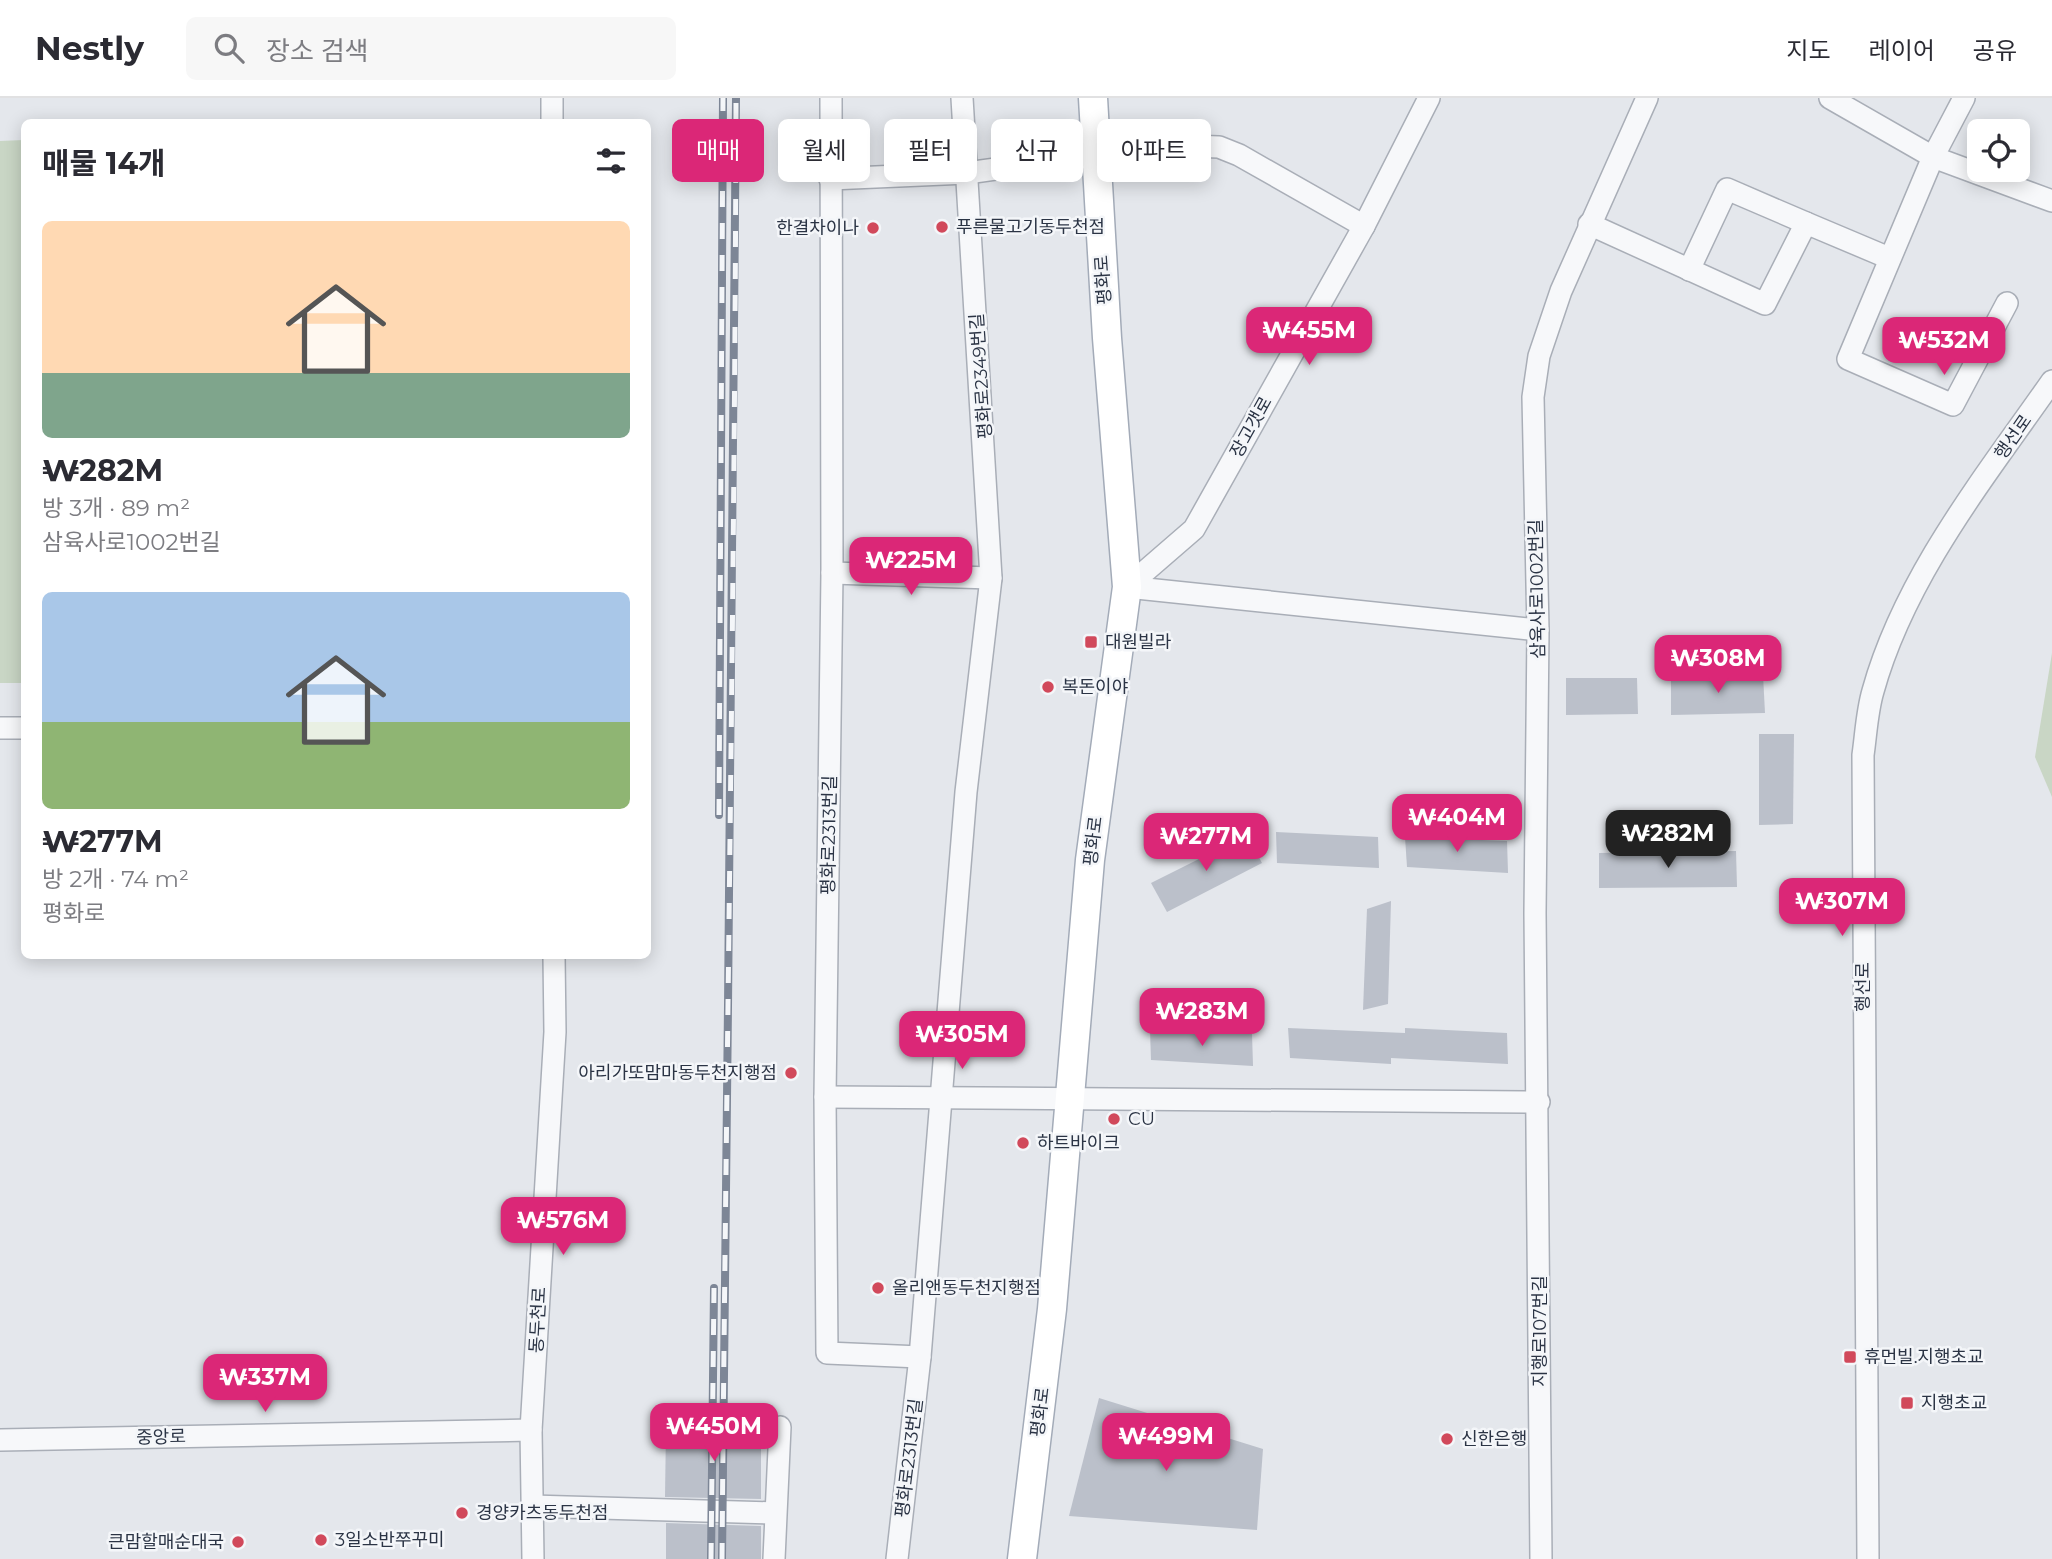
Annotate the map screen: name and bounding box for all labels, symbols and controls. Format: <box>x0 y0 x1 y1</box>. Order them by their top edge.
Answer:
search box <box>186 17 676 80</box>
text: Nestly <box>35 28 144 68</box>
icon: search <box>210 29 248 67</box>
text: 장소 검색 <box>266 35 369 67</box>
text: 지도 <box>1786 36 1831 65</box>
text: 레이어 <box>1869 36 1935 65</box>
text: 공유 <box>1973 36 2017 65</box>
chip: 매매 <box>672 119 764 182</box>
chip: 월세 <box>778 119 870 182</box>
chip: 필터 <box>884 119 977 182</box>
chip: 신규 <box>991 119 1083 182</box>
chip: 아파트 <box>1097 119 1211 182</box>
map controls <box>1967 119 2030 182</box>
button: locate <box>1967 119 2030 182</box>
icon: filters <box>592 142 630 180</box>
text: 매물 14개 <box>42 145 166 182</box>
place label: 푸른물고기동두천점 <box>956 216 1105 238</box>
place label: 한결차이나 <box>776 217 859 239</box>
marker: 푸른물고기동두천점 <box>934 219 950 235</box>
marker: 한결차이나 <box>865 220 881 236</box>
street label: 평화로 <box>1090 254 1116 306</box>
icon: home <box>273 266 399 392</box>
pin: ₩455M <box>1260 308 1358 367</box>
street label: 평화로2349번길 <box>966 312 996 440</box>
text: ₩455M <box>1262 316 1356 344</box>
pin: ₩532M <box>1895 317 1993 377</box>
text: ₩532M <box>1898 326 1990 354</box>
street label: 장고갯로 <box>1225 393 1277 461</box>
street label: 행선로 <box>1990 410 2036 464</box>
text: ₩282M <box>42 452 163 489</box>
text: 방 3개 · 89 m² <box>42 494 190 522</box>
street label: 삼육사로1002번길 <box>1525 519 1549 659</box>
text: 삼육사로1002번길 <box>42 528 221 556</box>
pin: ₩225M <box>862 538 960 597</box>
text: ₩225M <box>865 546 957 574</box>
place label: 대원빌라 <box>1105 631 1172 653</box>
marker: 대원빌라 <box>1083 634 1099 650</box>
pin: ₩308M <box>1669 636 1767 695</box>
icon: home <box>273 637 399 763</box>
text: ₩308M <box>1670 644 1766 672</box>
place label: 복돈이야 <box>1062 676 1128 698</box>
marker: 복돈이야 <box>1040 679 1056 695</box>
street label: 평화로2313번길 <box>817 775 841 895</box>
pin: ₩404M <box>1408 794 1506 854</box>
text: ₩404M <box>1408 803 1506 831</box>
pin: ₩282M <box>1619 810 1717 870</box>
pin: ₩277M <box>1157 814 1255 873</box>
street label: 평화로 <box>1079 815 1107 867</box>
text: ₩282M <box>1622 819 1714 847</box>
text: ₩277M <box>1160 822 1252 850</box>
text: ₩277M <box>42 823 163 860</box>
text: 방 2개 · 74 m² <box>42 865 189 893</box>
pin: ₩307M <box>1793 878 1891 938</box>
text: ₩307M <box>1795 887 1889 915</box>
text: 평화로 <box>42 899 105 927</box>
street label: 행선로 <box>1852 962 1874 1012</box>
pin: ₩283M <box>1153 988 1251 1048</box>
text: ₩283M <box>1156 997 1248 1025</box>
pin: ₩305M <box>913 1012 1011 1071</box>
text: ₩305M <box>915 1020 1009 1048</box>
place label: 아리가또맘마동두천지행점 <box>578 1062 777 1084</box>
marker: 아리가또맘마동두천지행점 <box>783 1065 799 1081</box>
place label: CU <box>1128 1108 1155 1130</box>
marker: CU <box>1106 1111 1122 1127</box>
place label: 하트바이크 <box>1037 1132 1120 1154</box>
marker: 하트바이크 <box>1015 1135 1031 1151</box>
pin: ₩576M <box>514 1198 612 1257</box>
text: ₩576M <box>517 1206 609 1234</box>
street label: 지행로107번길 <box>1529 1275 1551 1387</box>
place label: 올리앤동두천지행점 <box>892 1277 1041 1299</box>
marker: 올리앤동두천지행점 <box>870 1280 886 1296</box>
street label: 동두천로 <box>525 1286 551 1354</box>
place label: 휴먼빌.지행초교 <box>1864 1346 1984 1368</box>
marker: 휴먼빌.지행초교 <box>1842 1349 1858 1365</box>
pin: ₩337M <box>216 1354 314 1414</box>
text: ₩337M <box>219 1363 311 1391</box>
street label: 평화로 <box>1026 1386 1054 1438</box>
place label: 지행초교 <box>1921 1392 1987 1414</box>
marker: 지행초교 <box>1899 1395 1915 1411</box>
street label: 평화로2313번길 <box>891 1397 927 1519</box>
pin: ₩450M <box>665 1404 763 1463</box>
text: ₩450M <box>666 1412 762 1440</box>
pin: ₩499M <box>1117 1414 1215 1473</box>
text: ₩499M <box>1118 1422 1214 1450</box>
street label: 중앙로 <box>136 1426 186 1448</box>
place label: 신한은행 <box>1461 1428 1527 1450</box>
marker: 신한은행 <box>1439 1431 1455 1447</box>
place label: 경양카츠동두천점 <box>476 1502 608 1524</box>
marker: 경양카츠동두천점 <box>454 1505 470 1521</box>
place label: 3일소반쭈꾸미 <box>335 1529 445 1551</box>
place label: 큰맘할매순대국 <box>108 1531 224 1553</box>
marker: 3일소반쭈꾸미 <box>313 1532 329 1548</box>
marker: 큰맘할매순대국 <box>230 1534 246 1550</box>

